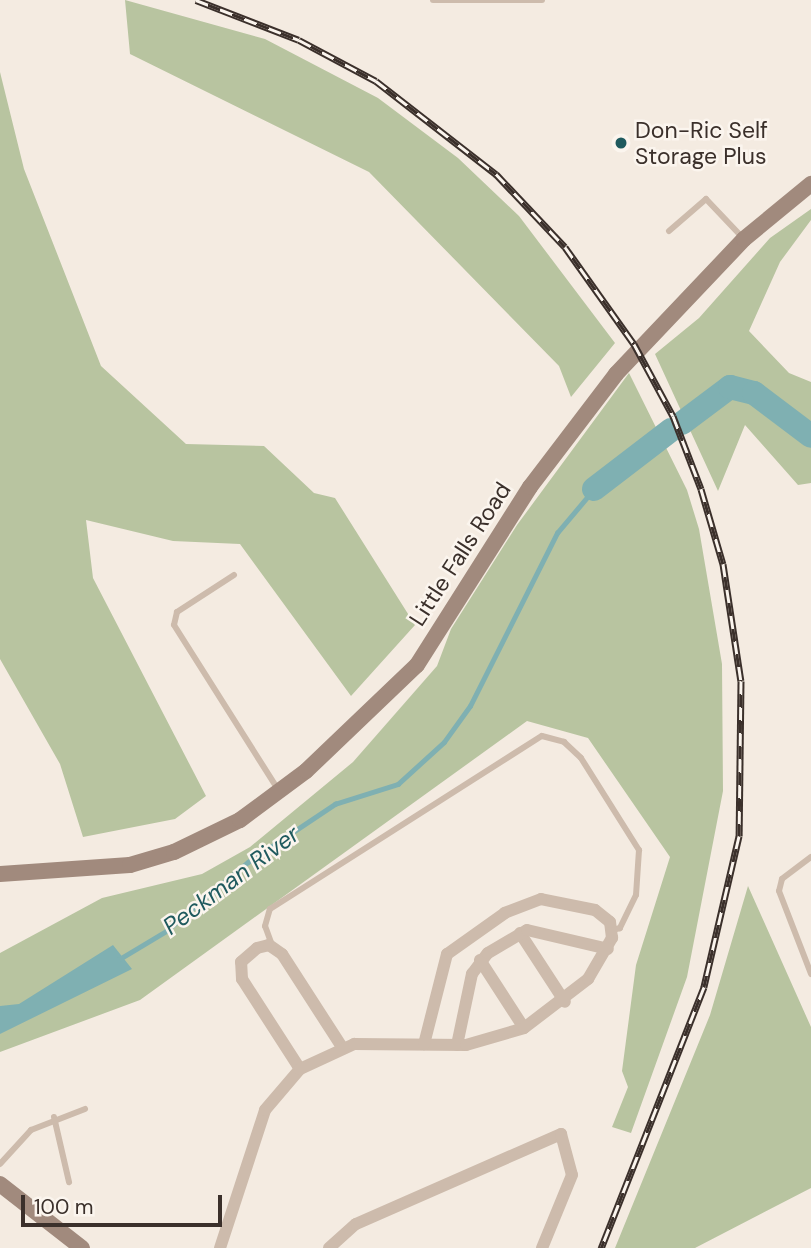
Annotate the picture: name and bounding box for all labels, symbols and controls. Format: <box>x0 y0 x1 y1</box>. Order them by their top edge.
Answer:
place label: Don-Ric Self Storage Plus <box>635 116 768 170</box>
marker: Don-Ric Self Storage Plus <box>613 135 629 151</box>
street label: Little Falls Road <box>403 477 517 631</box>
water label: Peckman River <box>157 819 305 941</box>
scale bar <box>24 1182 226 1226</box>
text: 100 m <box>34 1193 94 1221</box>

